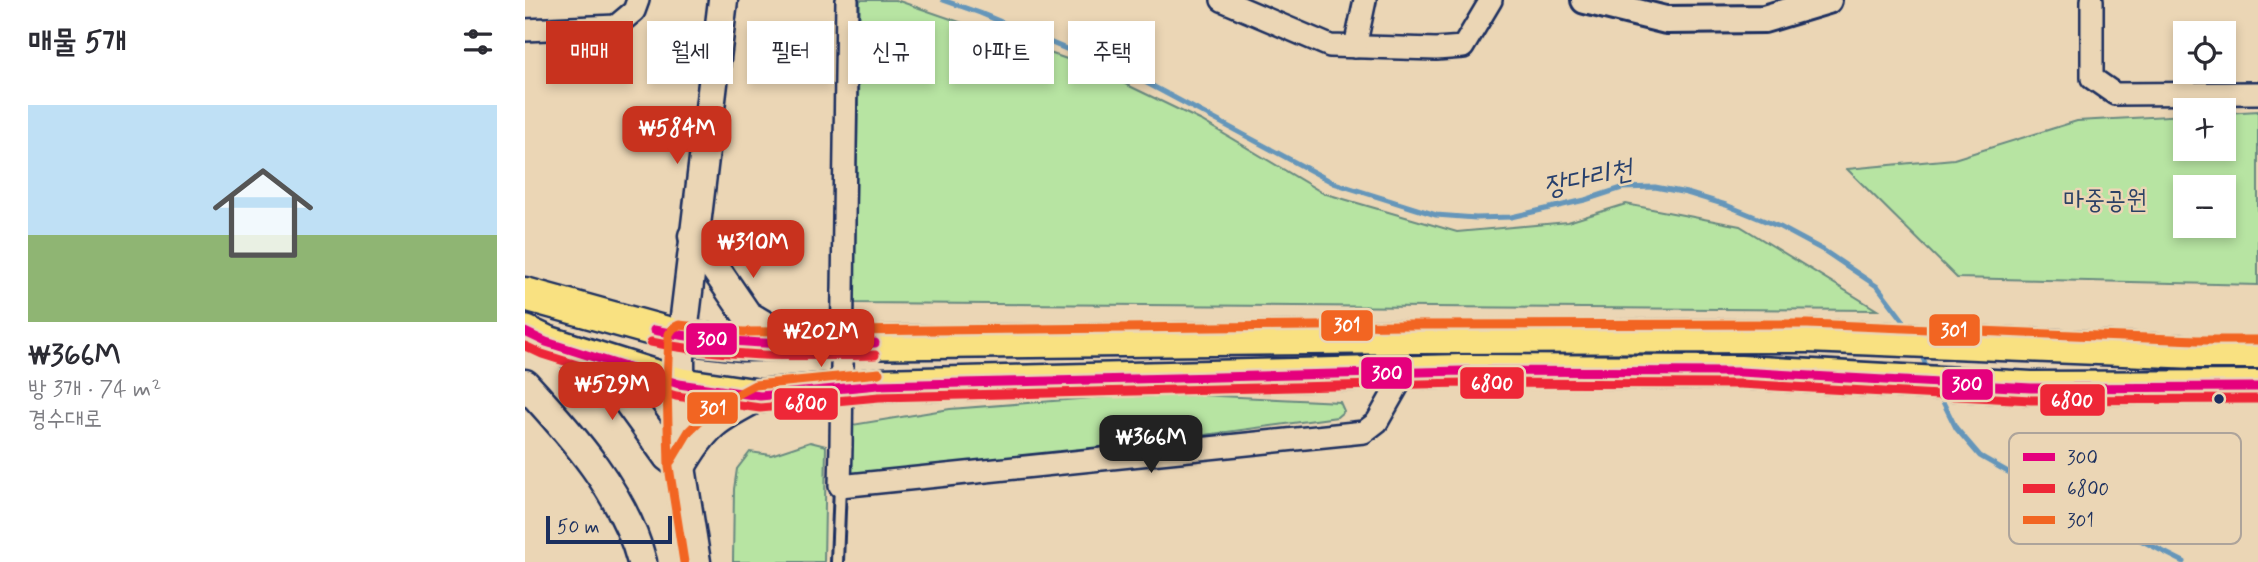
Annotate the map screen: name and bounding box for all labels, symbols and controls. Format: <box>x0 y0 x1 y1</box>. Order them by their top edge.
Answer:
chip: 매매 <box>546 21 633 84</box>
chip: 월세 <box>647 21 733 84</box>
chip: 필터 <box>747 21 834 84</box>
chip: 신규 <box>848 21 935 84</box>
chip: 아파트 <box>949 21 1054 84</box>
chip: 주택 <box>1068 21 1155 84</box>
map controls <box>2173 21 2236 238</box>
button: locate <box>2173 21 2236 84</box>
text: 매물 5개 <box>28 23 127 62</box>
icon: filters <box>459 23 497 61</box>
button: + <box>2173 98 2236 161</box>
pin: ₩584M <box>628 106 726 166</box>
text: ₩584M <box>638 114 716 144</box>
icon: home <box>200 150 326 276</box>
water label: 장다리천 <box>1540 151 1638 206</box>
button: − <box>2173 175 2236 238</box>
park label: 마중공원 <box>2063 184 2147 218</box>
pin: ₩310M <box>704 220 802 280</box>
text: ₩310M <box>717 228 789 258</box>
line badge: 301 <box>1320 309 1374 342</box>
pin: ₩202M <box>772 310 870 369</box>
line badge: 301 <box>1928 313 1981 347</box>
text: 301 <box>1334 314 1360 339</box>
text: ₩202M <box>783 317 859 347</box>
text: 301 <box>1941 319 1967 344</box>
line badge: 300 <box>685 322 738 356</box>
text: 300 <box>697 328 727 353</box>
text: ₩366M <box>28 336 121 375</box>
line badge: 300 <box>1360 356 1413 390</box>
pin: ₩529M <box>563 362 661 422</box>
text: 300 <box>1372 362 1402 387</box>
line badge: 6800 <box>1459 366 1525 400</box>
line badge: 300 <box>1941 368 1994 401</box>
text: ₩529M <box>574 370 650 400</box>
text: 6800 <box>1471 372 1513 397</box>
text: 300 <box>1952 373 1982 398</box>
text: 방 3개 · 74 m² <box>28 375 161 405</box>
line badge: 6800 <box>2039 383 2106 417</box>
line badge: 6800 <box>773 387 839 421</box>
text: 6800 <box>2051 389 2093 414</box>
line badge: 301 <box>686 391 739 425</box>
text: 6800 <box>785 392 827 417</box>
unlabelled marker <box>2212 392 2226 406</box>
text: 301 <box>700 397 726 422</box>
text: 경수대로 <box>28 405 102 435</box>
pin: ₩366M <box>1102 416 1200 475</box>
text: ₩366M <box>1115 423 1187 453</box>
legend <box>2009 433 2241 544</box>
text: 300 <box>2067 446 2098 471</box>
text: 6800 <box>2067 477 2109 502</box>
text: 301 <box>2067 509 2094 534</box>
scale bar <box>546 513 672 545</box>
text: 50 m <box>557 515 600 540</box>

